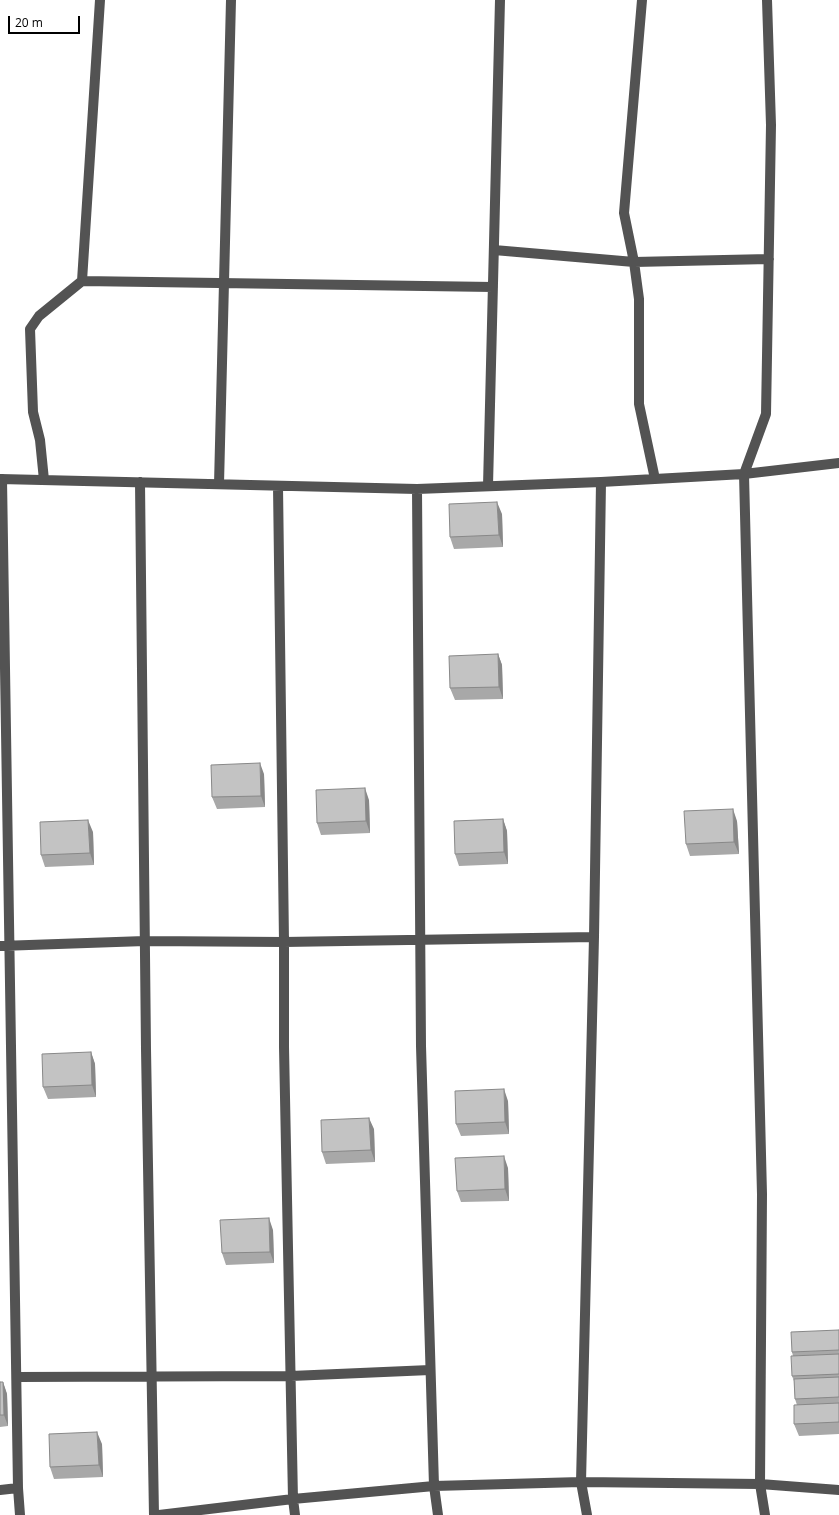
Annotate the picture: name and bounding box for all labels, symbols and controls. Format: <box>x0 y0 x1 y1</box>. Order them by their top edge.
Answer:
scale bar <box>10 8 82 34</box>
text: 20 m <box>15 14 43 31</box>

